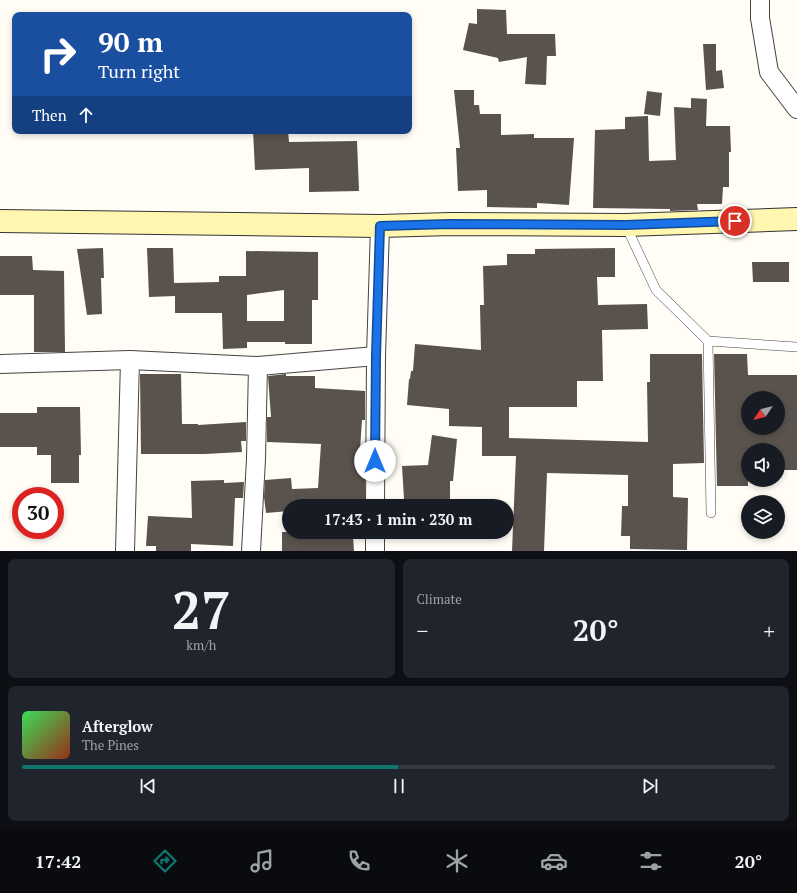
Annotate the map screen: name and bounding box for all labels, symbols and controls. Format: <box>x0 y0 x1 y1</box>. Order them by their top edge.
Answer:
text: 90 m <box>98 23 163 60</box>
icon: right <box>32 28 84 80</box>
text: Turn right <box>98 59 180 83</box>
icon: ahead <box>75 104 97 126</box>
text: Then <box>32 105 67 125</box>
pin <box>718 204 752 238</box>
icon: arrive <box>724 210 746 232</box>
north arrow <box>741 391 785 435</box>
map controls <box>741 391 785 539</box>
position arrow <box>354 440 396 482</box>
button: sound <box>741 443 785 487</box>
speed limit sign: 30 <box>12 487 64 539</box>
button: layers <box>741 495 785 539</box>
text: 17:43 · 1 min · 230 m <box>324 509 472 529</box>
text: 27 <box>172 575 231 644</box>
text: Climate <box>417 590 462 608</box>
text: 20° <box>573 610 619 650</box>
text: − <box>417 616 428 645</box>
text: + <box>763 616 775 645</box>
text: km/h <box>186 636 216 654</box>
text: Afterglow <box>82 716 153 736</box>
text: The Pines <box>82 736 139 754</box>
icon: previous <box>137 775 159 797</box>
icon: pause <box>388 775 410 797</box>
icon: next <box>639 775 661 797</box>
icon: directions <box>151 847 179 875</box>
icon: music <box>248 847 276 875</box>
icon: phone <box>345 847 373 875</box>
icon: climate <box>443 847 471 875</box>
icon: car <box>540 847 568 875</box>
icon: filters <box>637 847 665 875</box>
text: 17:42 <box>35 849 82 873</box>
text: 20° <box>734 849 762 873</box>

